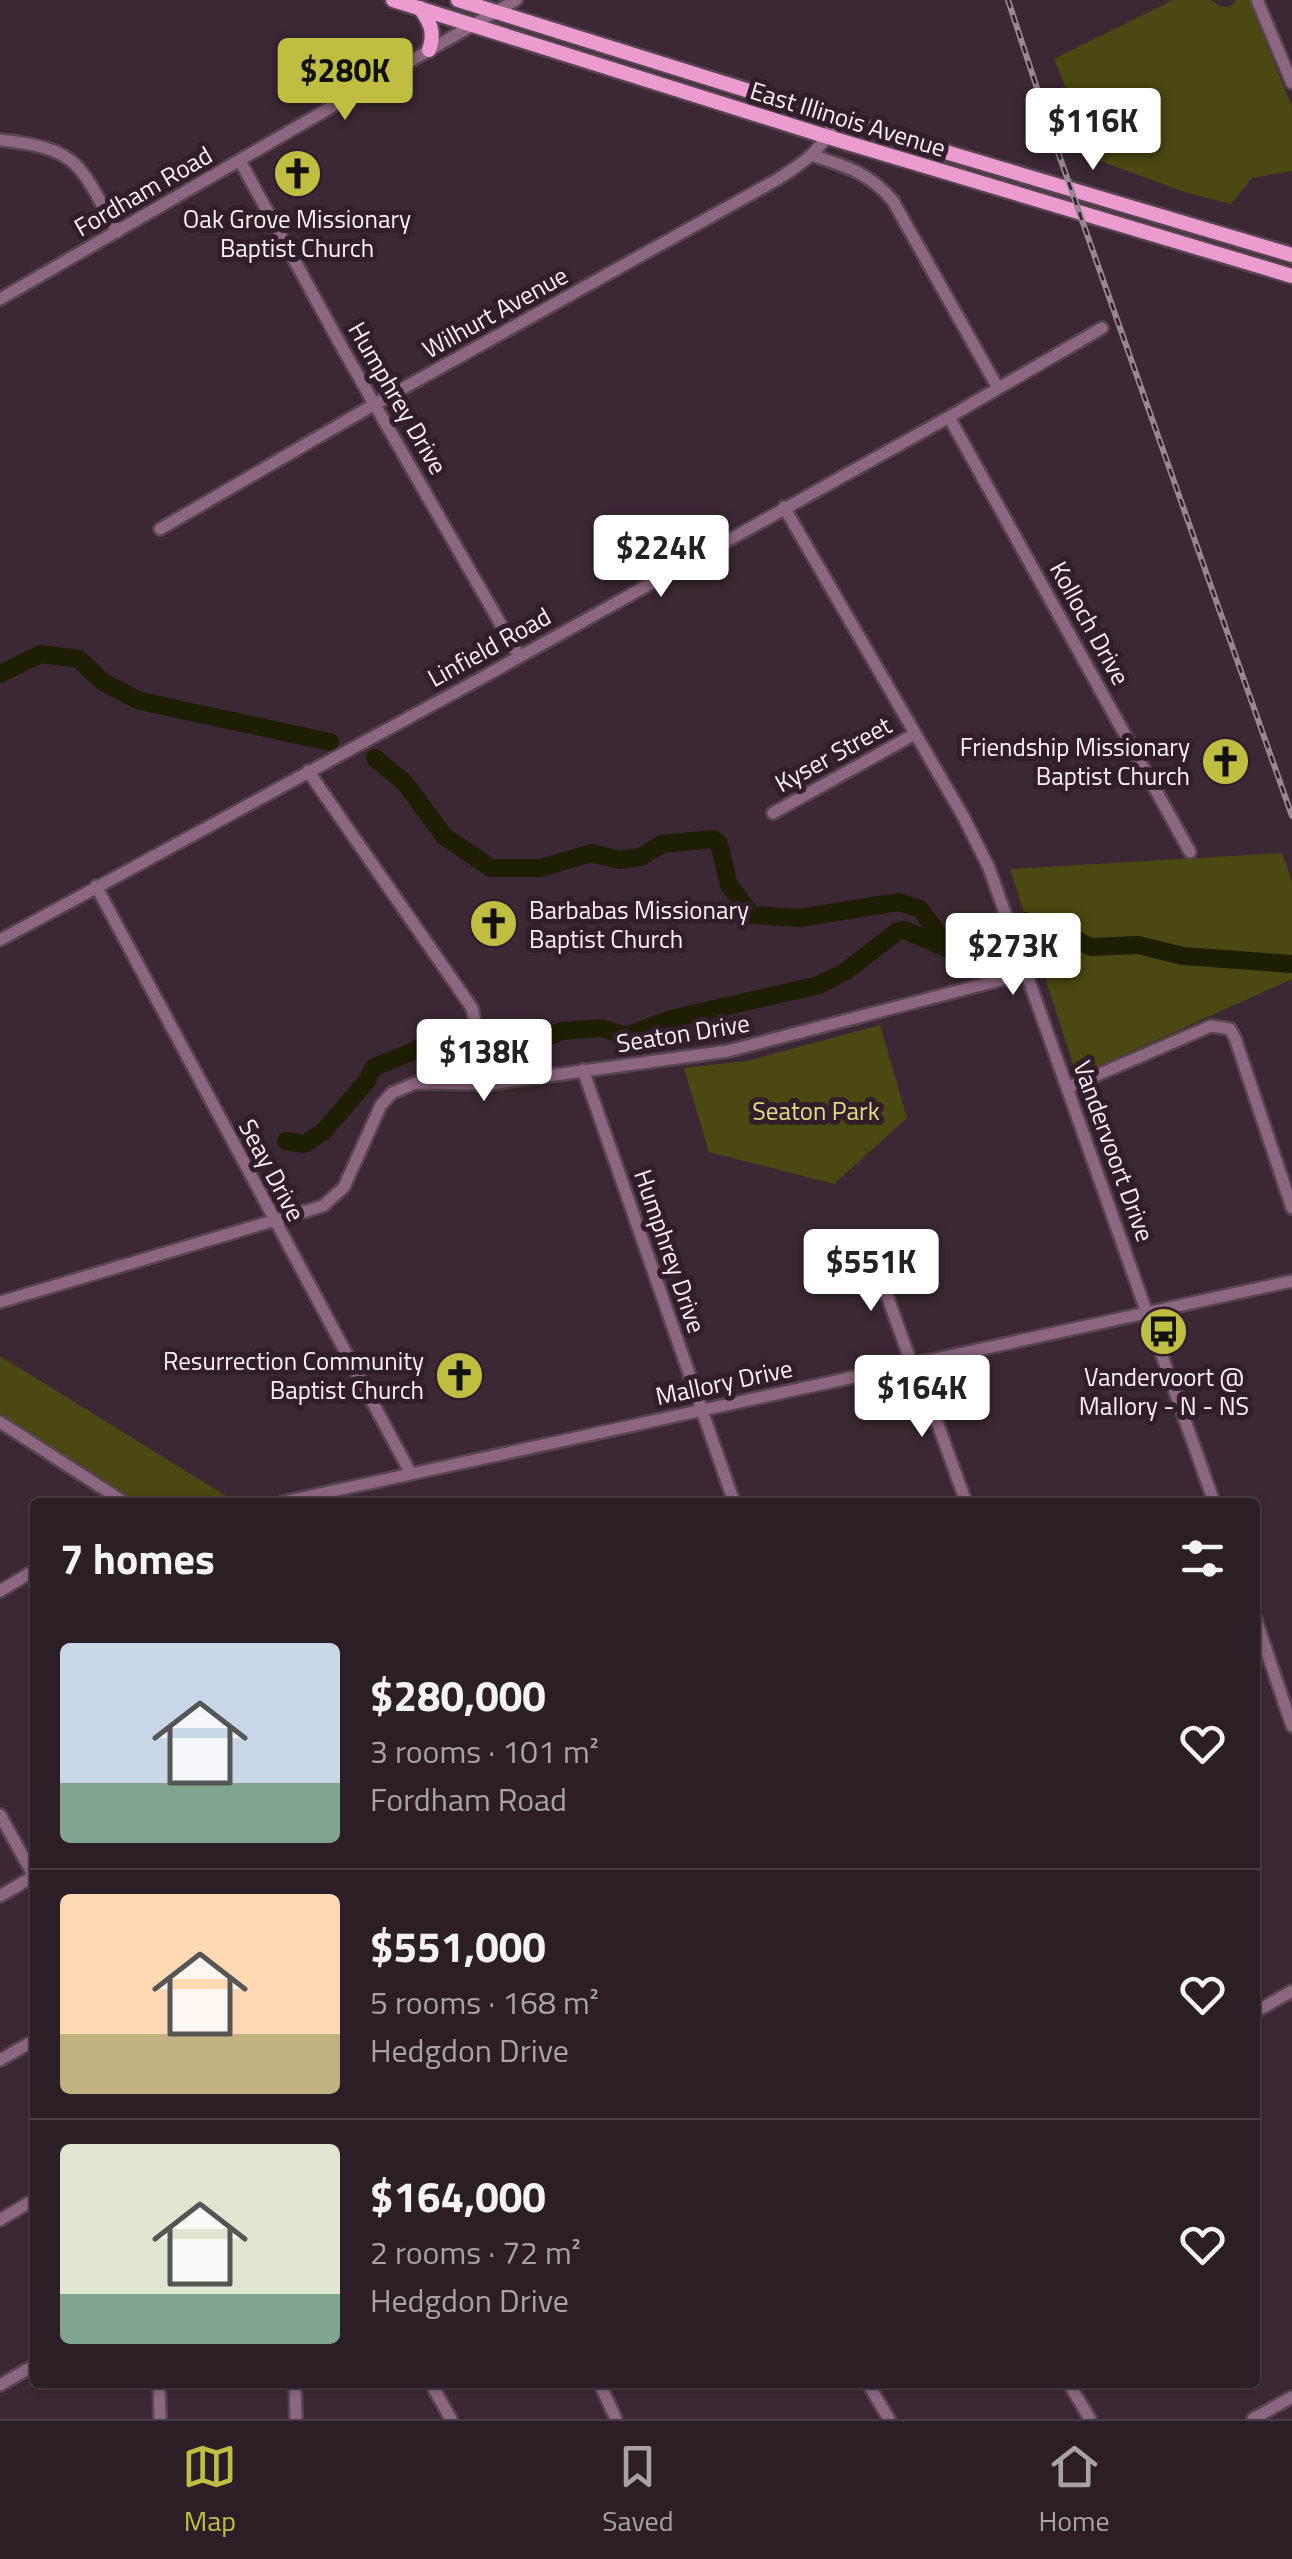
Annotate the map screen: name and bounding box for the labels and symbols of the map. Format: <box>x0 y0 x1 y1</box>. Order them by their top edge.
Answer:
pin: $280K <box>275 38 415 123</box>
street label: East Illinois Avenue <box>745 71 951 167</box>
pin: $116K <box>1023 88 1163 173</box>
street label: Fordham Road <box>67 136 219 246</box>
church icon: Oak Grove Missionary Baptist Church <box>271 147 323 199</box>
place label: Oak Grove Missionary Baptist Church <box>183 200 411 267</box>
street label: Wilhurt Avenue <box>415 256 575 368</box>
street label: Humphrey Drive <box>339 315 457 481</box>
pin: $224K <box>591 515 731 600</box>
street label: Kolloch Drive <box>1040 554 1140 692</box>
street label: Linfield Road <box>420 597 558 697</box>
street label: Kyser Street <box>768 706 899 802</box>
place label: Friendship Missionary Baptist Church <box>960 728 1190 795</box>
church icon: Friendship Missionary Baptist Church <box>1199 735 1251 787</box>
place label: Barbabas Missionary Baptist Church <box>529 891 749 958</box>
church icon: Barbabas Missionary Baptist Church <box>468 898 520 950</box>
pin: $273K <box>943 913 1083 998</box>
street label: Seaton Drive <box>614 1004 752 1062</box>
pin: $138K <box>414 1019 554 1104</box>
street label: Vandervoort Drive <box>1064 1055 1164 1247</box>
park label: Seaton Park <box>752 1092 880 1130</box>
street label: Seay Drive <box>229 1112 315 1228</box>
street label: Humphrey Drive <box>624 1164 716 1338</box>
pin: $551K <box>801 1229 941 1314</box>
bus stop icon: Vandervoort @ Mallory - N - NS <box>1138 1305 1190 1357</box>
place label: Resurrection Community Baptist Church <box>163 1342 424 1409</box>
church icon: Resurrection Community Baptist Church <box>433 1349 485 1401</box>
street label: Mallory Drive <box>652 1349 796 1415</box>
pin: $164K <box>852 1355 992 1440</box>
place label: Vandervoort @ Mallory - N - NS <box>1079 1358 1249 1425</box>

